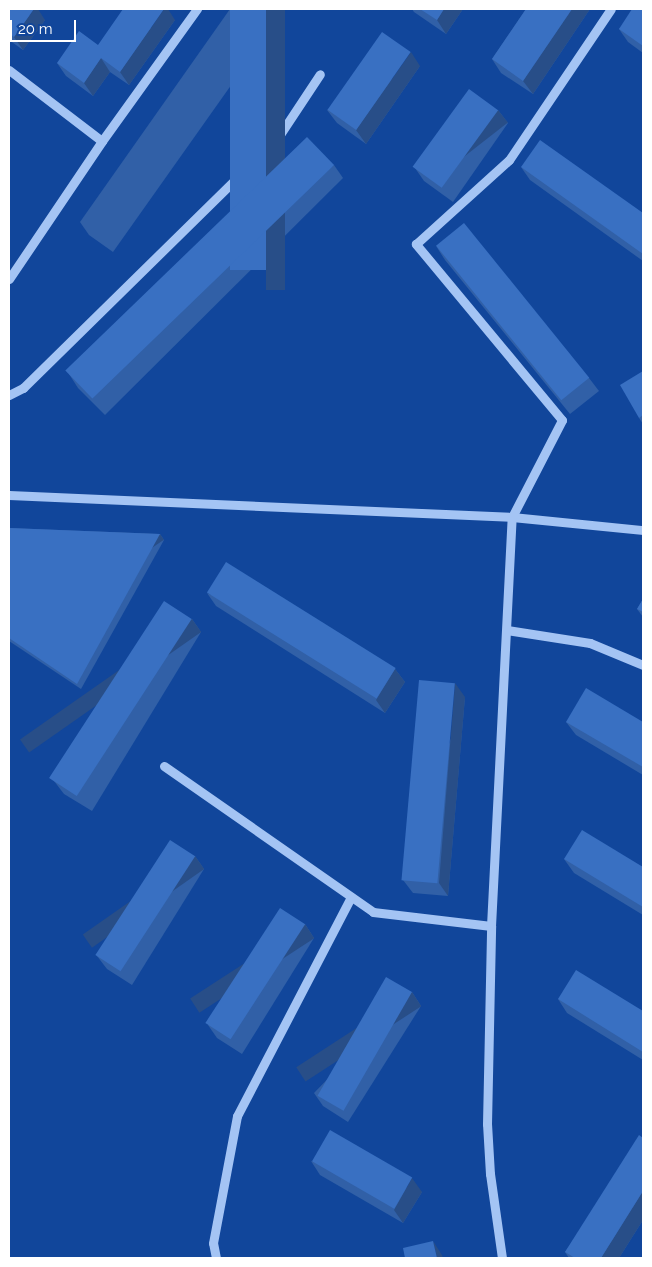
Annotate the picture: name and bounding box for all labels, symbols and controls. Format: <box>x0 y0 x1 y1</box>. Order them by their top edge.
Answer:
scale bar <box>12 10 79 42</box>
text: 20 m <box>18 20 53 38</box>

